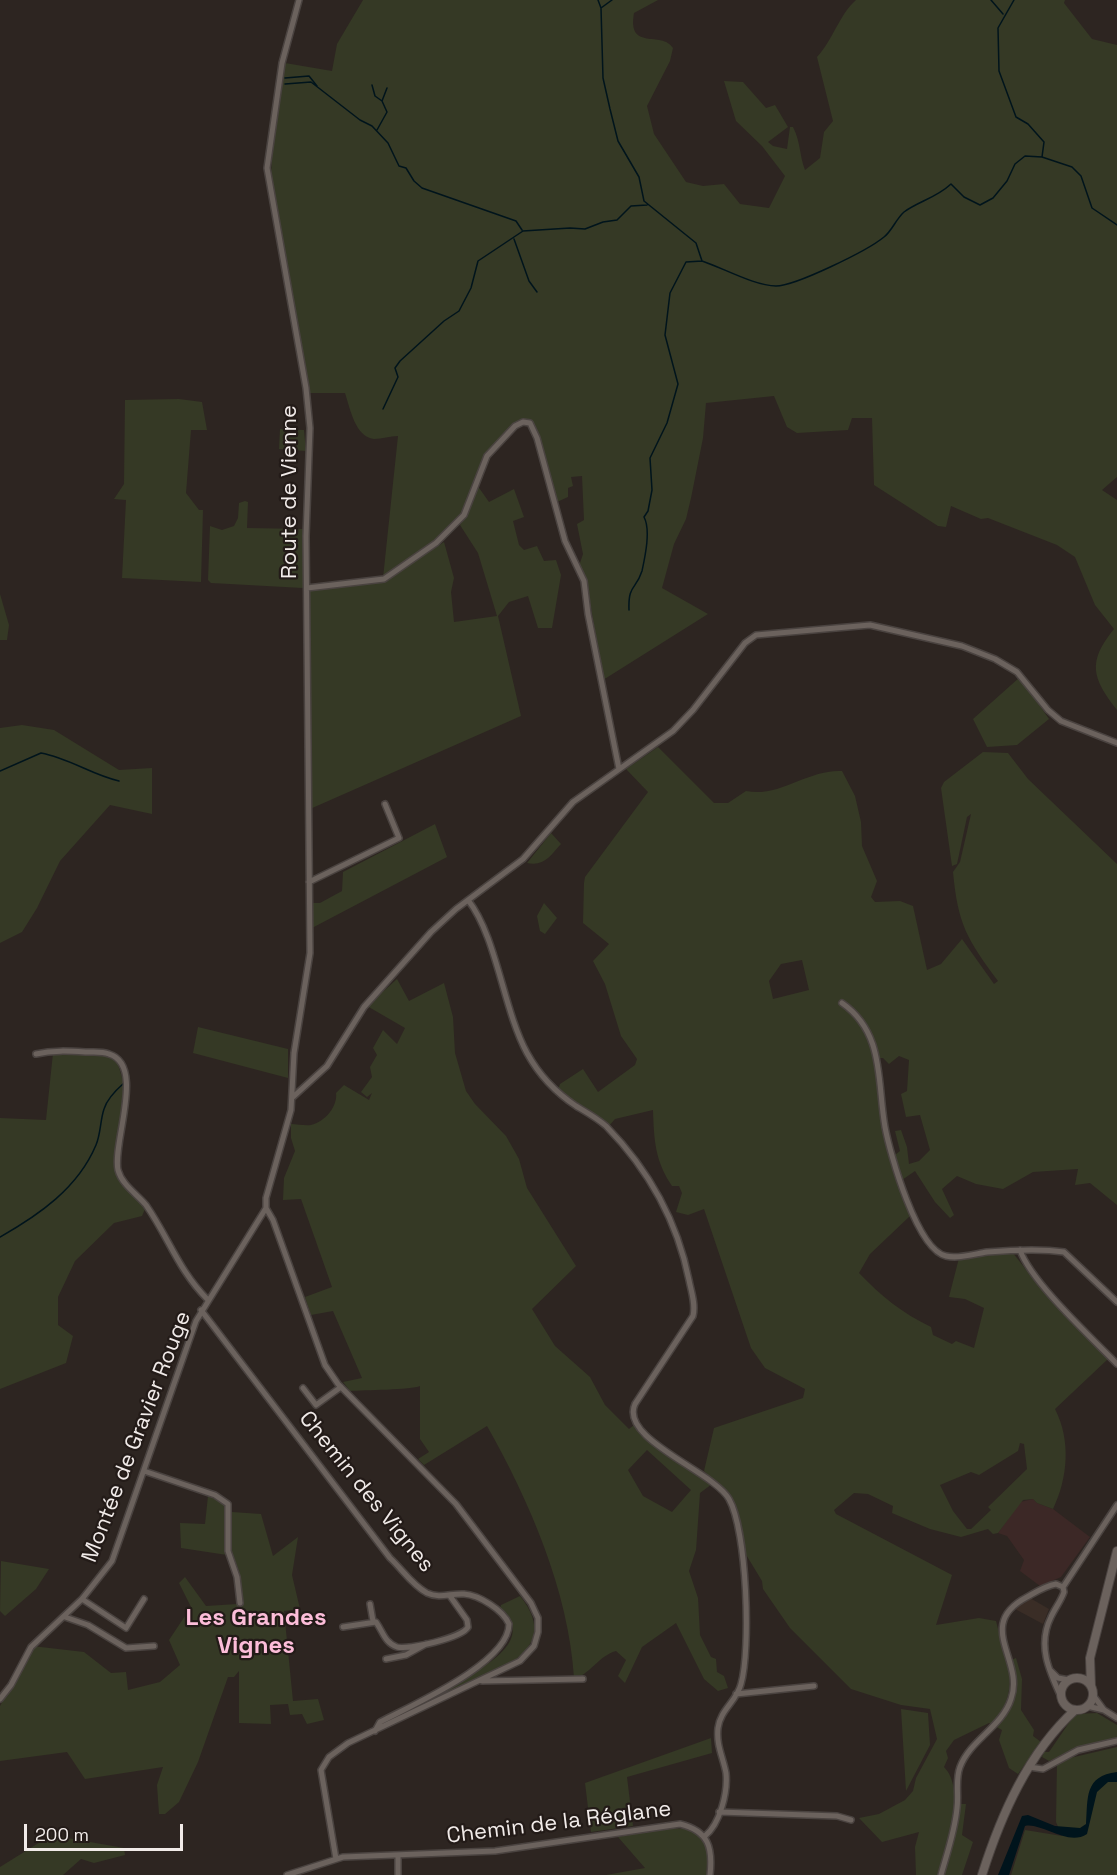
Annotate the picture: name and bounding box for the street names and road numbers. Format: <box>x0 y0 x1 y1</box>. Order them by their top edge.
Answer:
street label: Route de Vienne <box>277 405 303 579</box>
street label: Montée de Gravier Rouge <box>77 1308 197 1566</box>
street label: Chemin des Vignes <box>293 1406 439 1578</box>
street label: Chemin de la Réglane <box>445 1796 673 1850</box>

